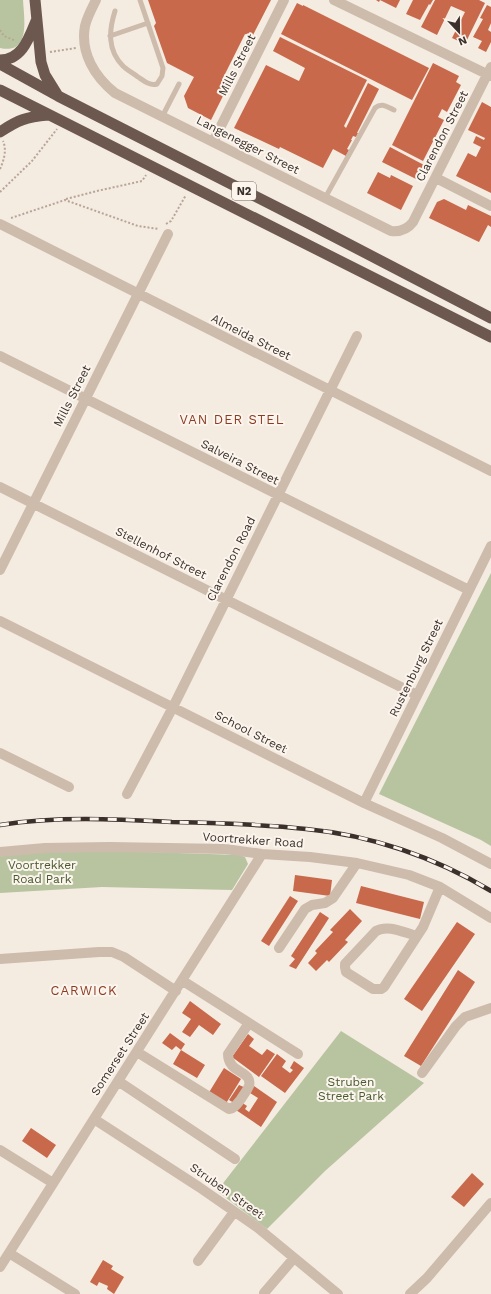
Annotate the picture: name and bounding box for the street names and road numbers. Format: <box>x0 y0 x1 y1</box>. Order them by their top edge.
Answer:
street label: Mills Street <box>215 32 259 98</box>
street label: Clarendon Street <box>413 88 471 184</box>
street label: Langenegger Street <box>194 113 302 177</box>
road number: N2 <box>232 182 256 200</box>
street label: Almeida Street <box>209 311 293 363</box>
street label: Mills Street <box>50 363 94 429</box>
street label: Salveira Street <box>199 436 281 488</box>
street label: Clarendon Road <box>204 514 258 604</box>
street label: Stellenhof Street <box>113 524 209 582</box>
street label: Rustenburg Street <box>386 617 446 719</box>
street label: School Street <box>212 708 290 756</box>
street label: Voortrekker Road <box>202 829 304 851</box>
street label: Somerset Street <box>88 1010 152 1098</box>
street label: Struben Street <box>187 1160 267 1222</box>

